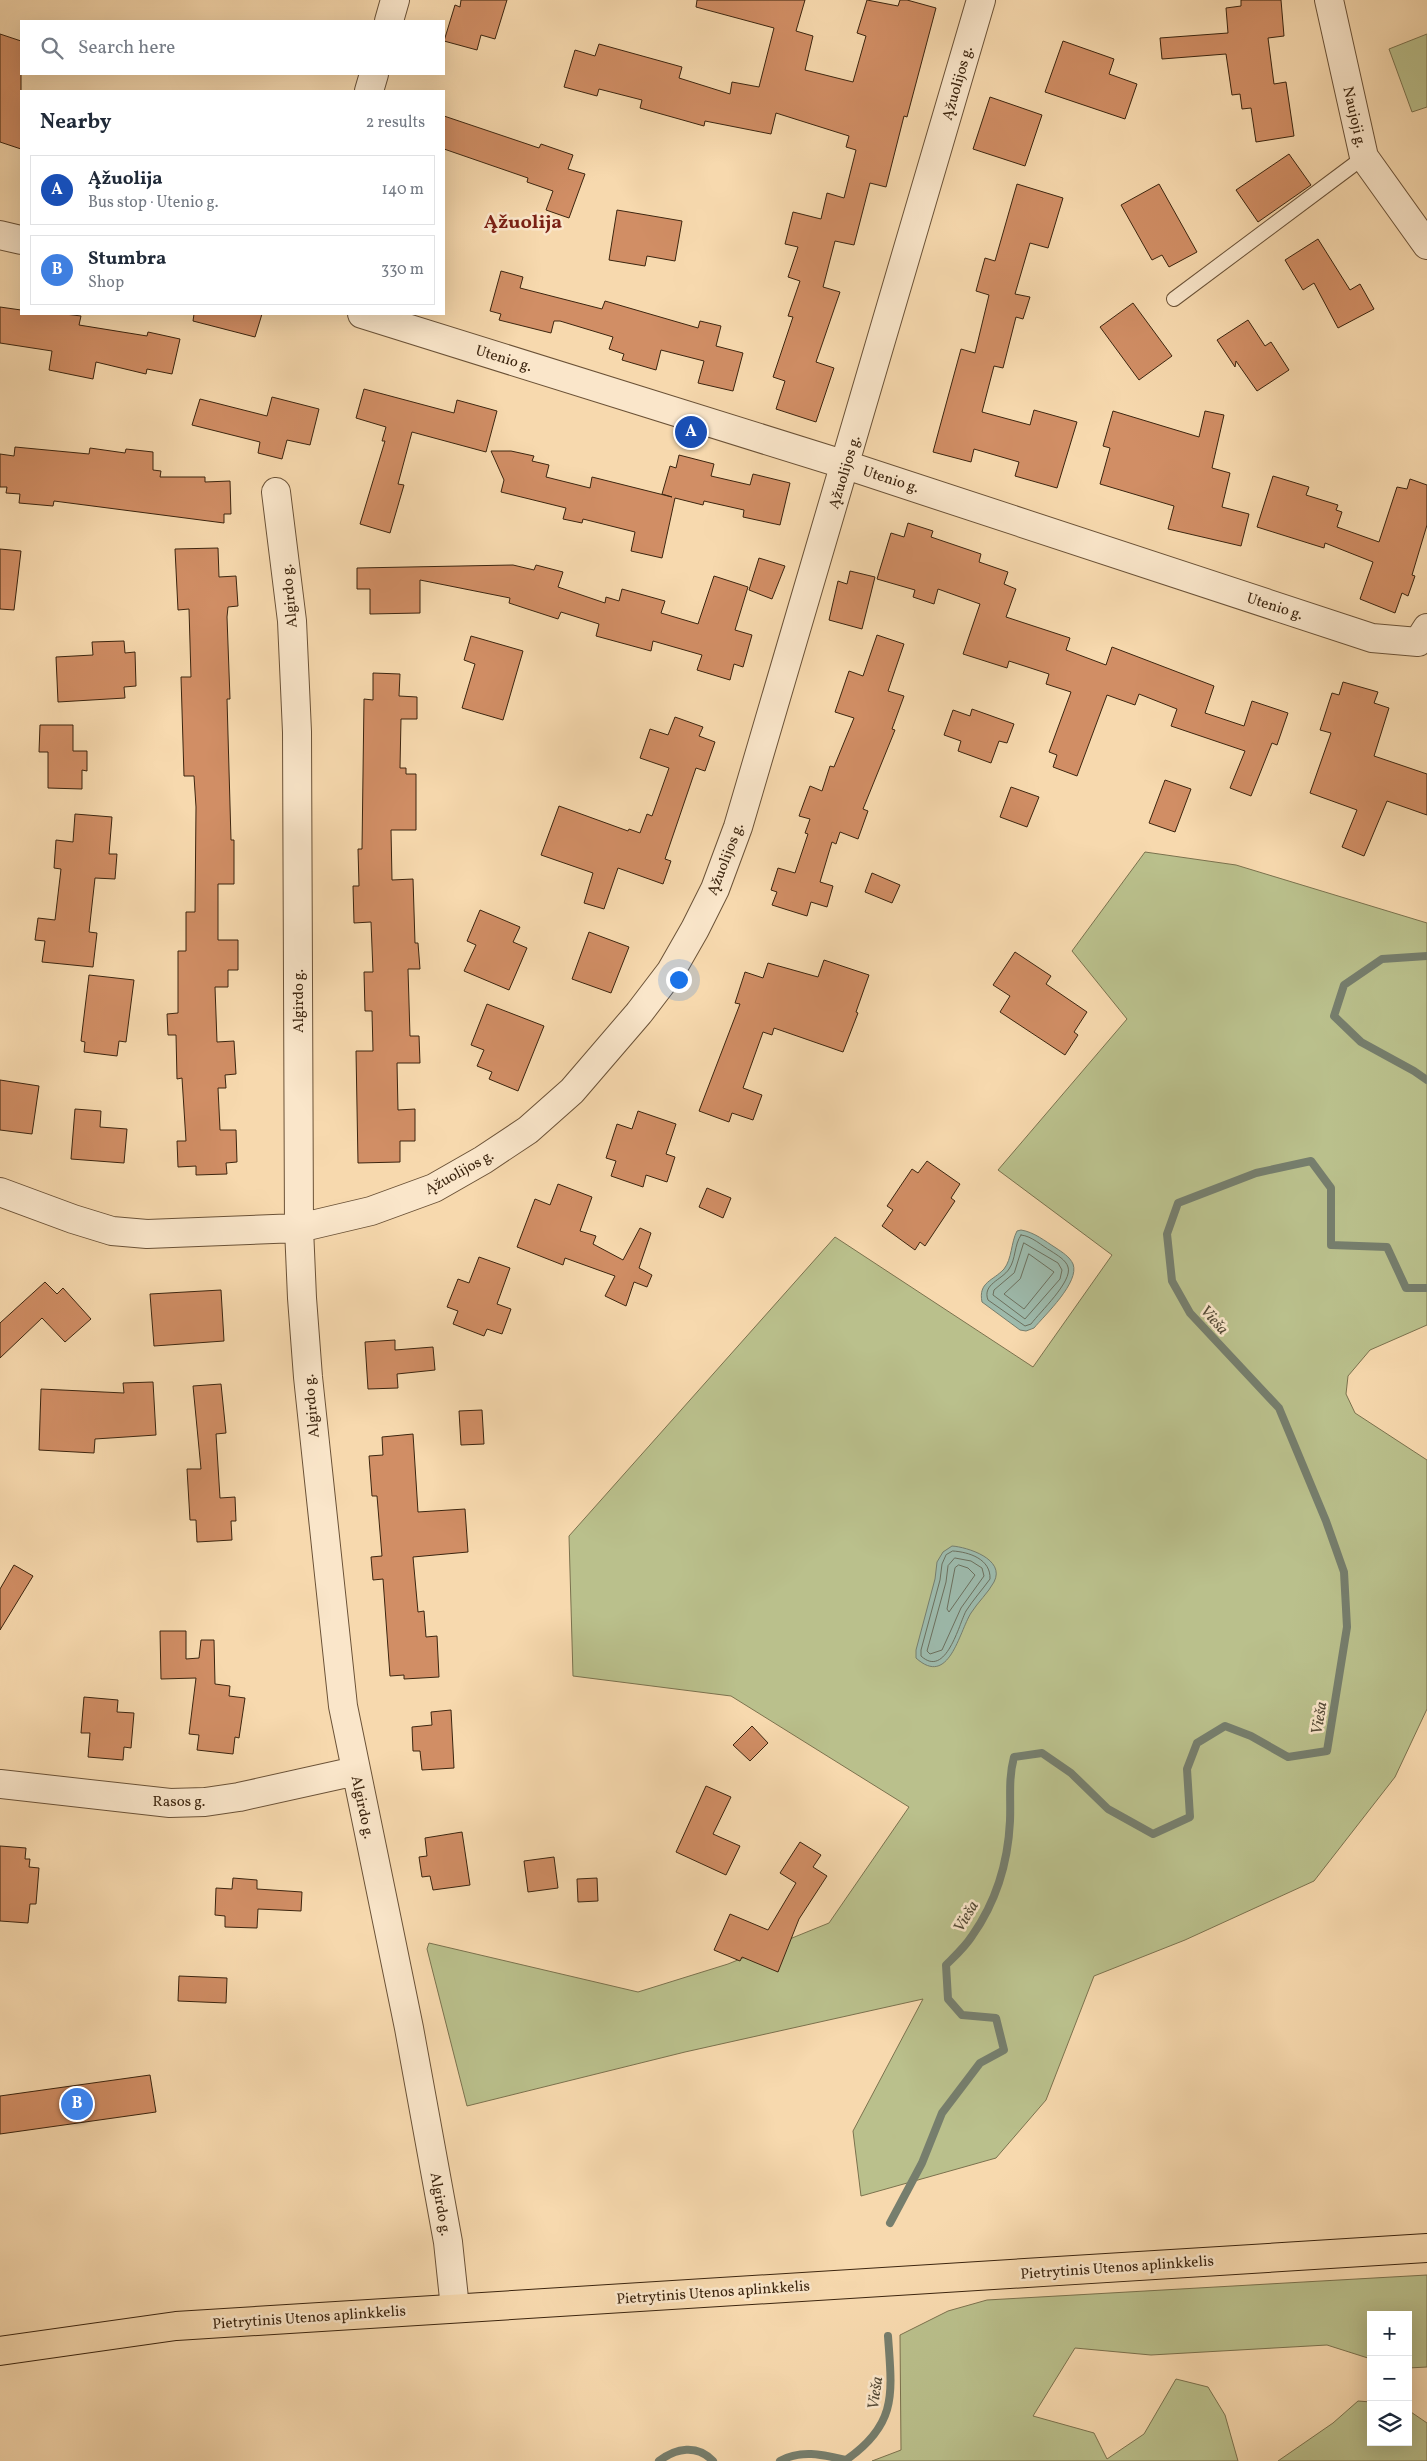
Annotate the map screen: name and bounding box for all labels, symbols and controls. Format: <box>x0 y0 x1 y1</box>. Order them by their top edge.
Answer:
search box <box>20 20 445 75</box>
icon: search <box>38 34 66 62</box>
text: Search here <box>78 35 175 61</box>
street label: Ąžuolijos g. <box>938 44 979 123</box>
street label: Naujoji g. <box>1336 85 1371 150</box>
text: Nearby <box>40 108 111 137</box>
text: 2 results <box>366 112 425 134</box>
text: Ąžuolija <box>88 166 163 192</box>
text: A <box>51 179 63 201</box>
text: 140 m <box>382 179 424 201</box>
text: Bus stop · Utenio g. <box>88 192 218 214</box>
district label: Ąžuolija <box>484 209 562 237</box>
text: Stumbra <box>88 246 166 272</box>
text: B <box>52 259 62 281</box>
text: 330 m <box>381 259 424 281</box>
text: Shop <box>88 272 124 294</box>
street label: Utenio g. <box>473 341 534 378</box>
pin: A <box>675 413 707 451</box>
street label: Ąžuolijos g. <box>824 433 867 512</box>
street label: Utenio g. <box>860 461 921 499</box>
street label: Algirdo g. <box>277 563 304 629</box>
street label: Utenio g. <box>1244 588 1305 626</box>
street label: Ąžuolijos g. <box>703 820 750 899</box>
your location <box>666 967 692 993</box>
street label: Algirdo g. <box>289 969 310 1033</box>
street label: Ąžuolijos g. <box>421 1146 498 1201</box>
water label: Vieša <box>1194 1301 1233 1340</box>
street label: Algirdo g. <box>299 1373 326 1439</box>
water label: Vieša <box>1307 1700 1334 1736</box>
street label: Algirdo g. <box>345 1774 378 1841</box>
street label: Rasos g. <box>153 1792 205 1813</box>
water label: Vieša <box>949 1897 985 1937</box>
pin: B <box>61 2085 93 2123</box>
street label: Algirdo g. <box>424 2171 455 2238</box>
street label: Pietrytinis Utenos aplinkkelis <box>1020 2251 1215 2286</box>
street label: Pietrytinis Utenos aplinkkelis <box>616 2276 811 2311</box>
street label: Pietrytinis Utenos aplinkkelis <box>212 2301 407 2336</box>
map controls <box>1367 2311 1412 2446</box>
button: + <box>1367 2311 1412 2356</box>
button: − <box>1367 2356 1412 2401</box>
water label: Vieša <box>863 2375 889 2411</box>
button: layers <box>1367 2401 1412 2446</box>

